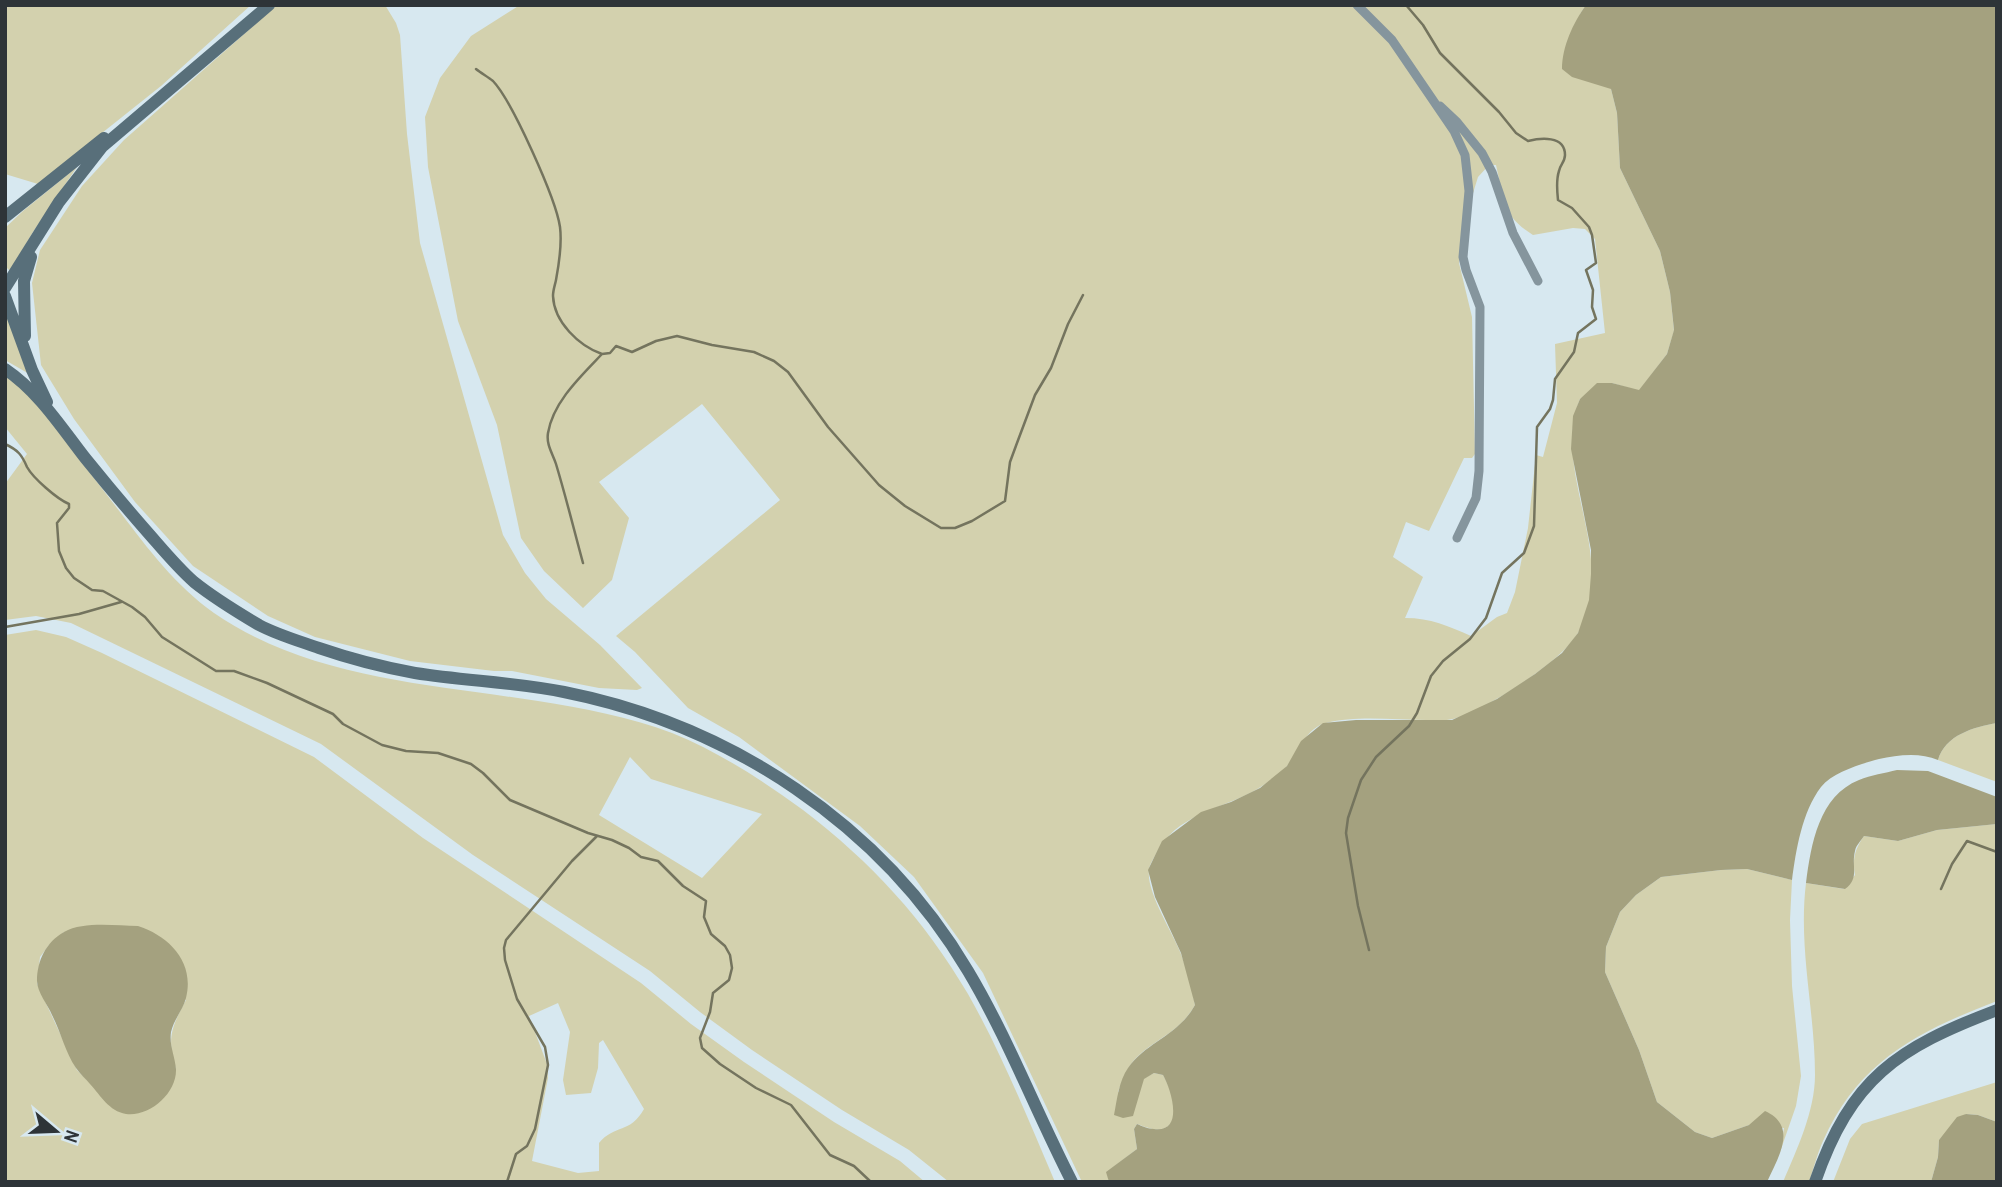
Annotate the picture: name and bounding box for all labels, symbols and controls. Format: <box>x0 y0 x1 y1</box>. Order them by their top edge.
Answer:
north arrow <box>21 1096 91 1166</box>
text: N <box>58 1127 86 1146</box>

